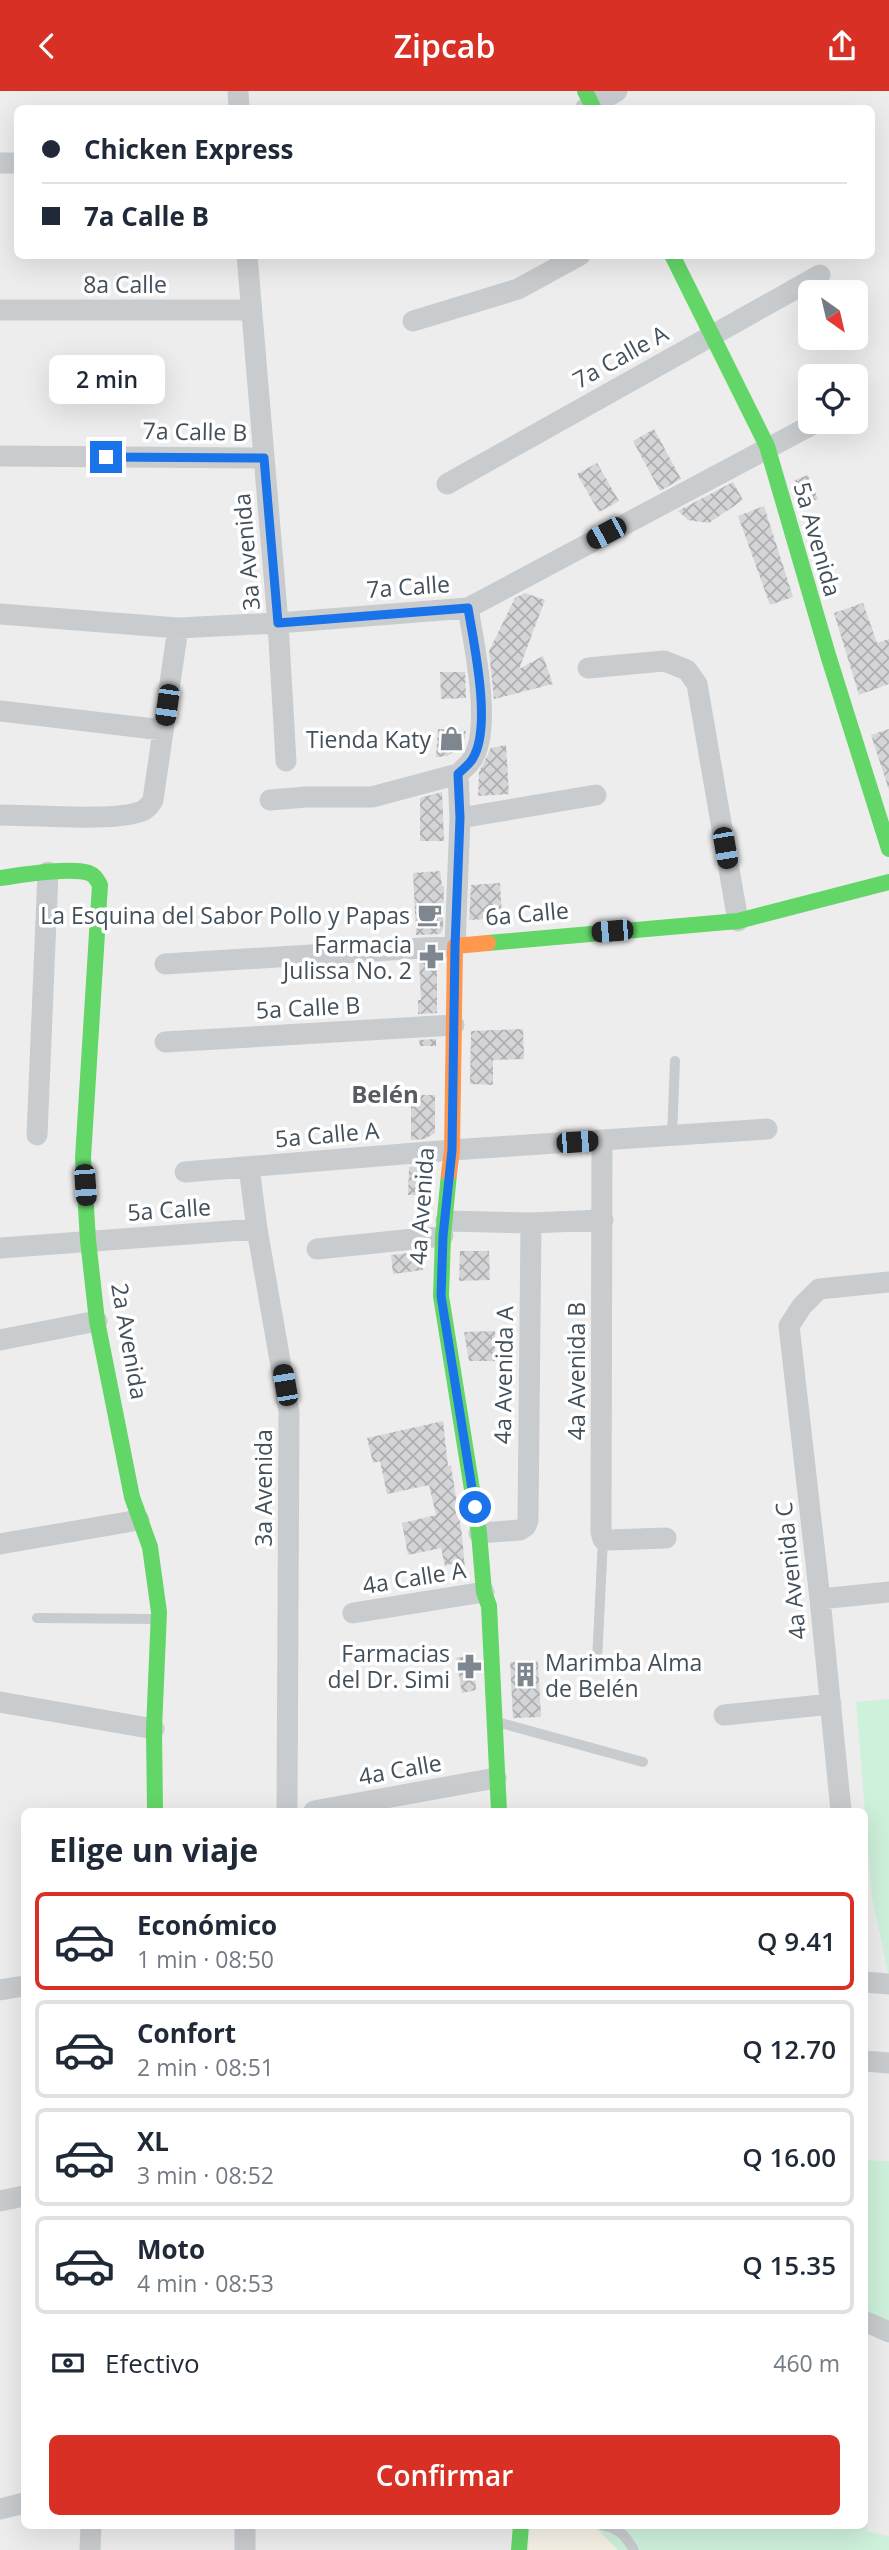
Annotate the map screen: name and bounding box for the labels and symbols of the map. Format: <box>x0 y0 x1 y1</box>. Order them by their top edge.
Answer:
street label: 8a Calle <box>83 268 167 300</box>
north arrow <box>798 280 868 350</box>
street label: 7a Calle A <box>567 317 674 395</box>
callout: 2 min <box>48 355 164 405</box>
street label: 7a Calle B <box>142 414 248 448</box>
route end <box>90 441 122 473</box>
street label: 5a Avenida <box>786 478 850 600</box>
street label: 3a Avenida <box>225 492 267 612</box>
car <box>583 514 630 552</box>
street label: 7a Calle <box>365 567 451 605</box>
car <box>154 683 181 727</box>
place label: Tienda Katy <box>306 723 431 755</box>
shop icon: Tienda Katy <box>437 725 465 753</box>
car <box>712 825 739 871</box>
street label: 6a Calle <box>484 893 570 933</box>
place label: La Esquina del Sabor Pollo y Papas <box>40 899 410 931</box>
cafe icon: La Esquina del Sabor Pollo y Papas <box>416 901 444 929</box>
car <box>591 919 634 943</box>
place label: Farmacia Julissa No. 2 <box>281 928 412 986</box>
pharmacy icon: Farmacia Julissa No. 2 <box>418 943 446 971</box>
street label: 5a Calle B <box>255 988 361 1026</box>
district label: Belén <box>351 1077 419 1110</box>
street label: 5a Calle A <box>274 1113 381 1154</box>
car <box>556 1130 599 1154</box>
street label: 4a Avenida <box>401 1146 441 1266</box>
car <box>74 1163 97 1207</box>
street label: 5a Calle <box>126 1190 212 1228</box>
street label: 2a Avenida <box>104 1280 156 1402</box>
street label: 4a Avenida B <box>560 1302 592 1440</box>
street label: 4a Avenida A <box>486 1305 520 1444</box>
car <box>272 1362 299 1408</box>
street label: 3a Avenida <box>247 1429 279 1547</box>
route start <box>459 1491 491 1523</box>
street label: 4a Avenida C <box>767 1501 813 1641</box>
street label: 4a Calle A <box>360 1553 468 1601</box>
place label: Farmacias del Dr. Simi <box>328 1637 450 1695</box>
place label: Marimba Alma de Belén <box>545 1646 702 1704</box>
pharmacy icon: Farmacias del Dr. Simi <box>456 1652 484 1680</box>
building icon: Marimba Alma de Belén <box>511 1661 539 1689</box>
street label: 4a Calle <box>356 1746 444 1792</box>

